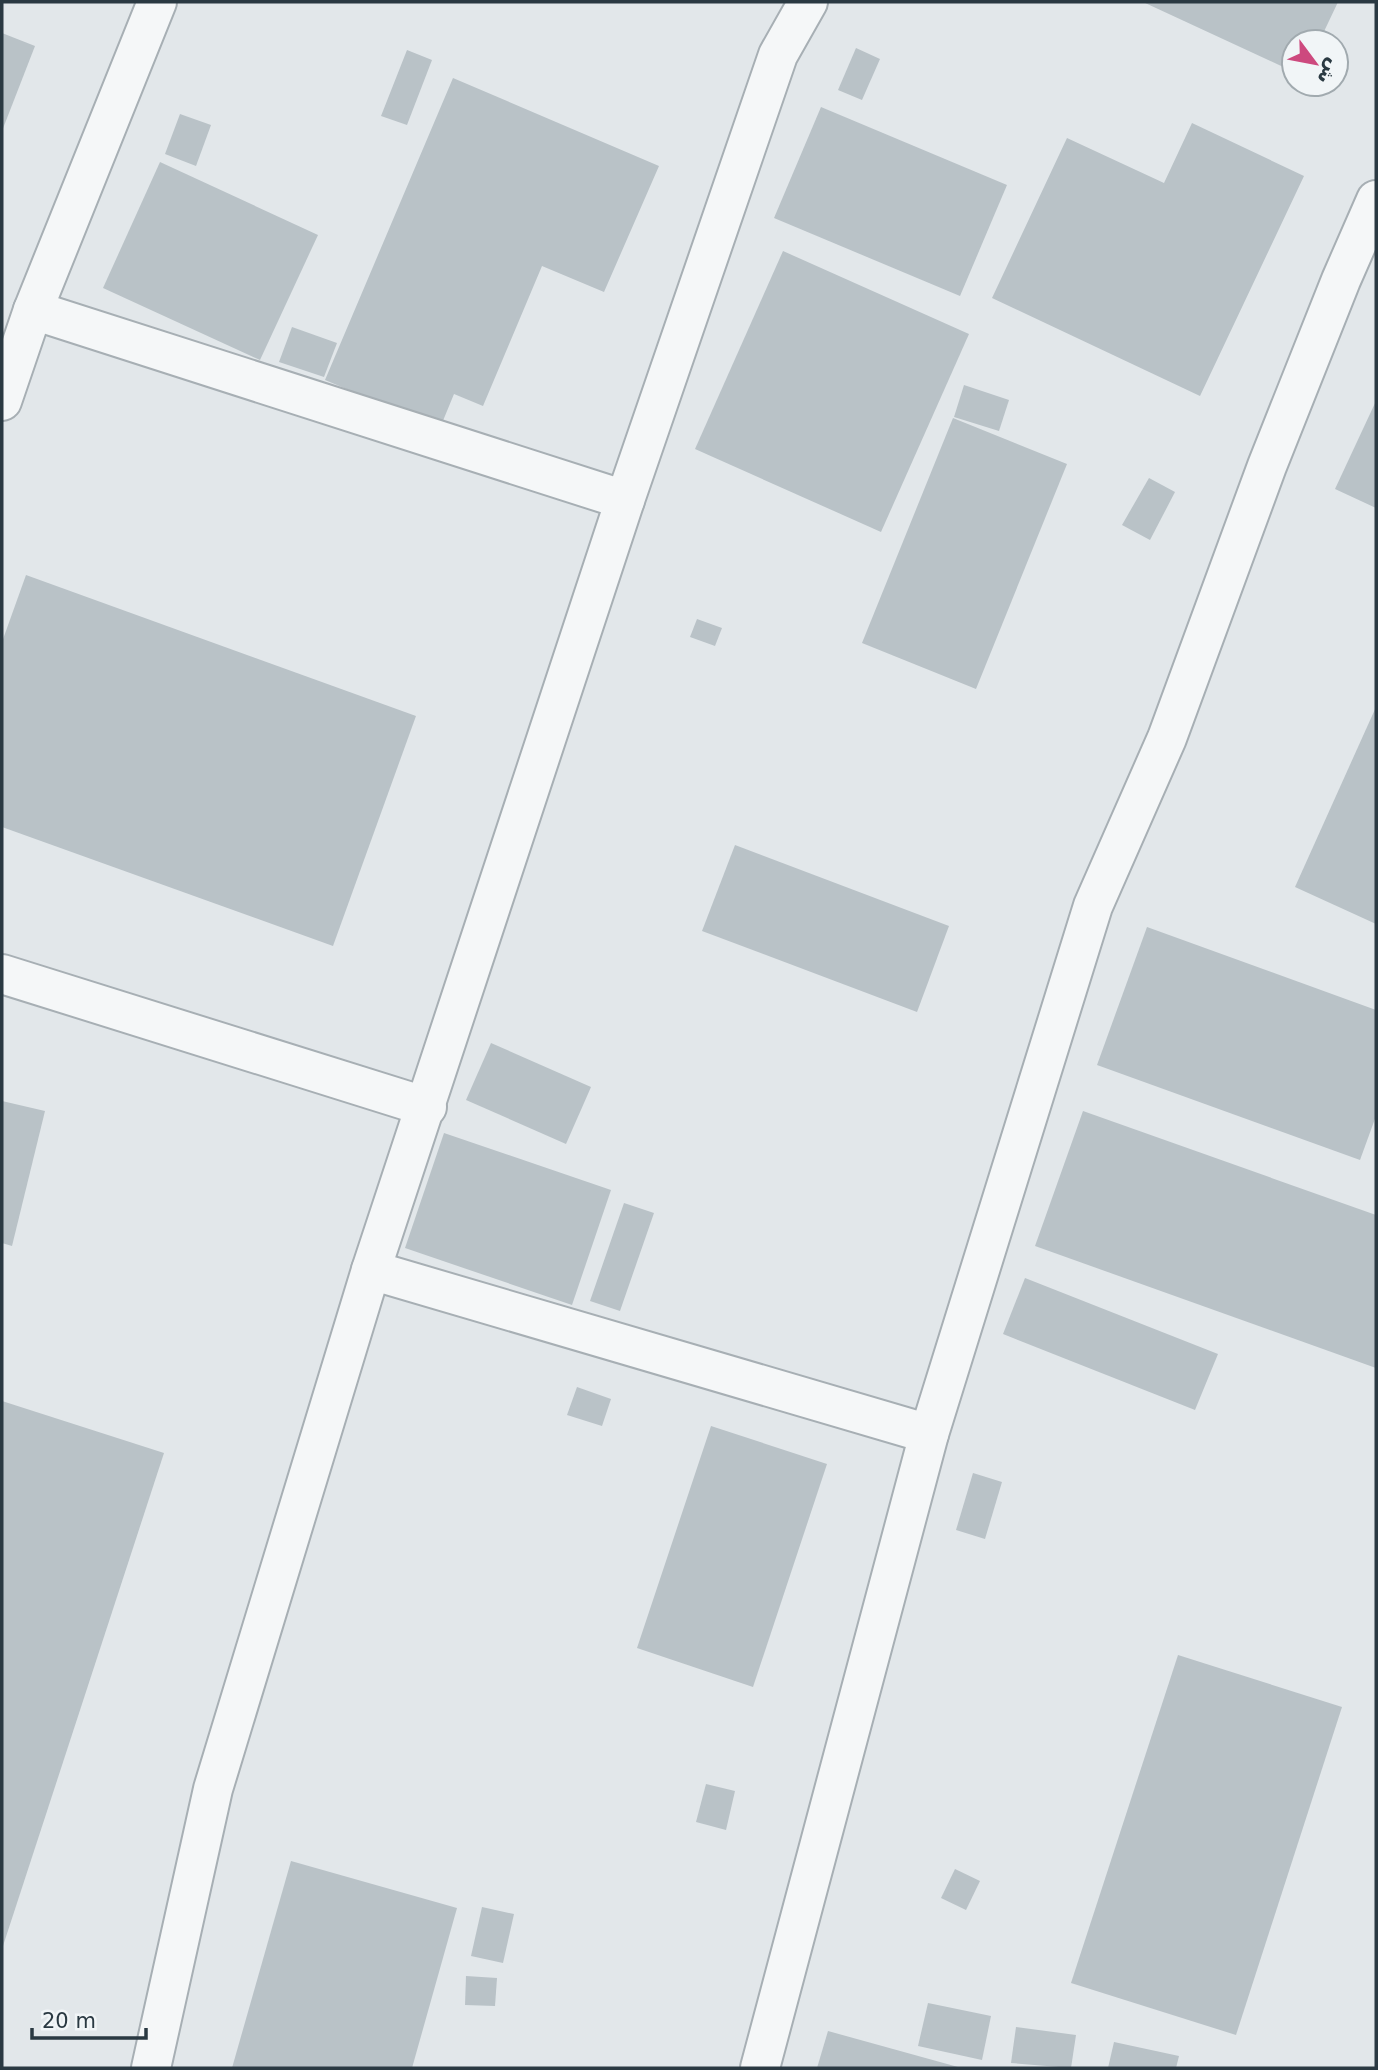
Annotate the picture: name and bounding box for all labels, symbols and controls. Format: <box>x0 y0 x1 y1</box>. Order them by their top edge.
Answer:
north arrow <box>1280 28 1350 98</box>
text: ش <box>1312 55 1346 89</box>
scale bar <box>32 1996 145 2040</box>
text: 20 m <box>42 2009 96 2033</box>

